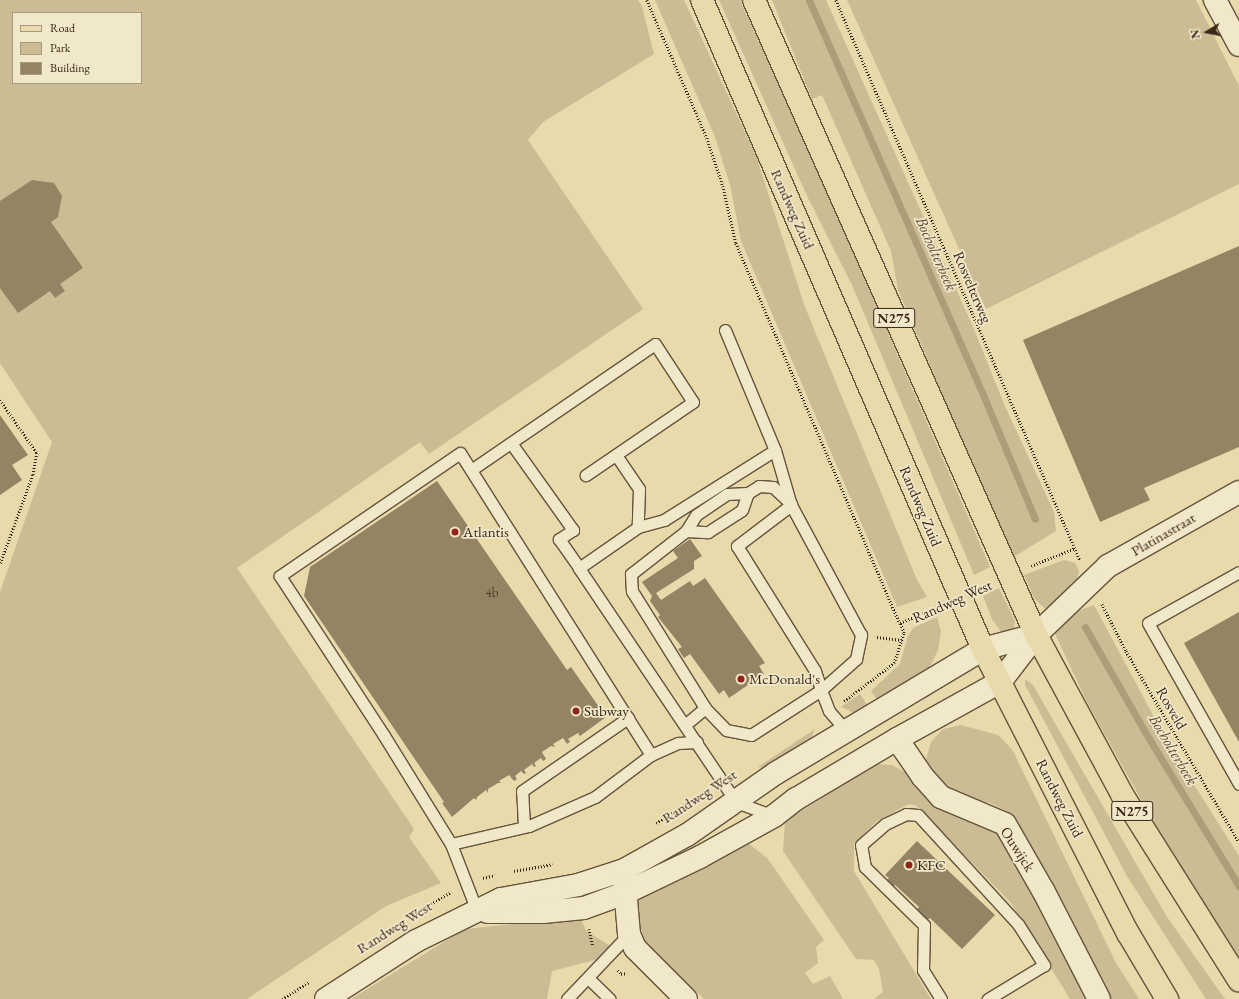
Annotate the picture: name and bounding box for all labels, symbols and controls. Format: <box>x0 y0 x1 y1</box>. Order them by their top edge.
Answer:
legend <box>12 12 142 84</box>
north arrow <box>1187 12 1227 52</box>
text: Road <box>50 20 75 36</box>
text: N <box>1188 28 1203 40</box>
text: Park <box>50 40 70 56</box>
text: Building <box>50 60 90 76</box>
street label: Randweg Zuid <box>767 166 819 252</box>
water label: Bocholterbeek <box>911 214 961 294</box>
street label: Rosvelterweg <box>950 248 996 326</box>
road number: N275 <box>873 306 915 330</box>
street label: Randweg Zuid <box>896 463 946 549</box>
street label: Platinastraat <box>1128 508 1198 560</box>
place label: Atlantis <box>463 523 509 541</box>
marker: Atlantis <box>450 527 460 537</box>
street label: Randweg West <box>909 575 995 627</box>
house number: 4b <box>486 585 498 601</box>
place label: McDonald's <box>749 670 820 688</box>
marker: McDonald's <box>736 674 746 684</box>
street label: Rosveld <box>1153 683 1191 733</box>
place label: Subway <box>584 702 629 720</box>
marker: Subway <box>571 706 581 716</box>
water label: Bocholterbeek <box>1144 711 1202 789</box>
street label: Randweg Zuid <box>1033 756 1087 840</box>
street label: Randweg West <box>658 765 740 827</box>
road number: N275 <box>1111 799 1153 823</box>
street label: Ouwijck <box>997 823 1039 875</box>
place label: KFC <box>917 856 946 874</box>
marker: KFC <box>904 860 914 870</box>
street label: Randweg West <box>353 897 435 957</box>

